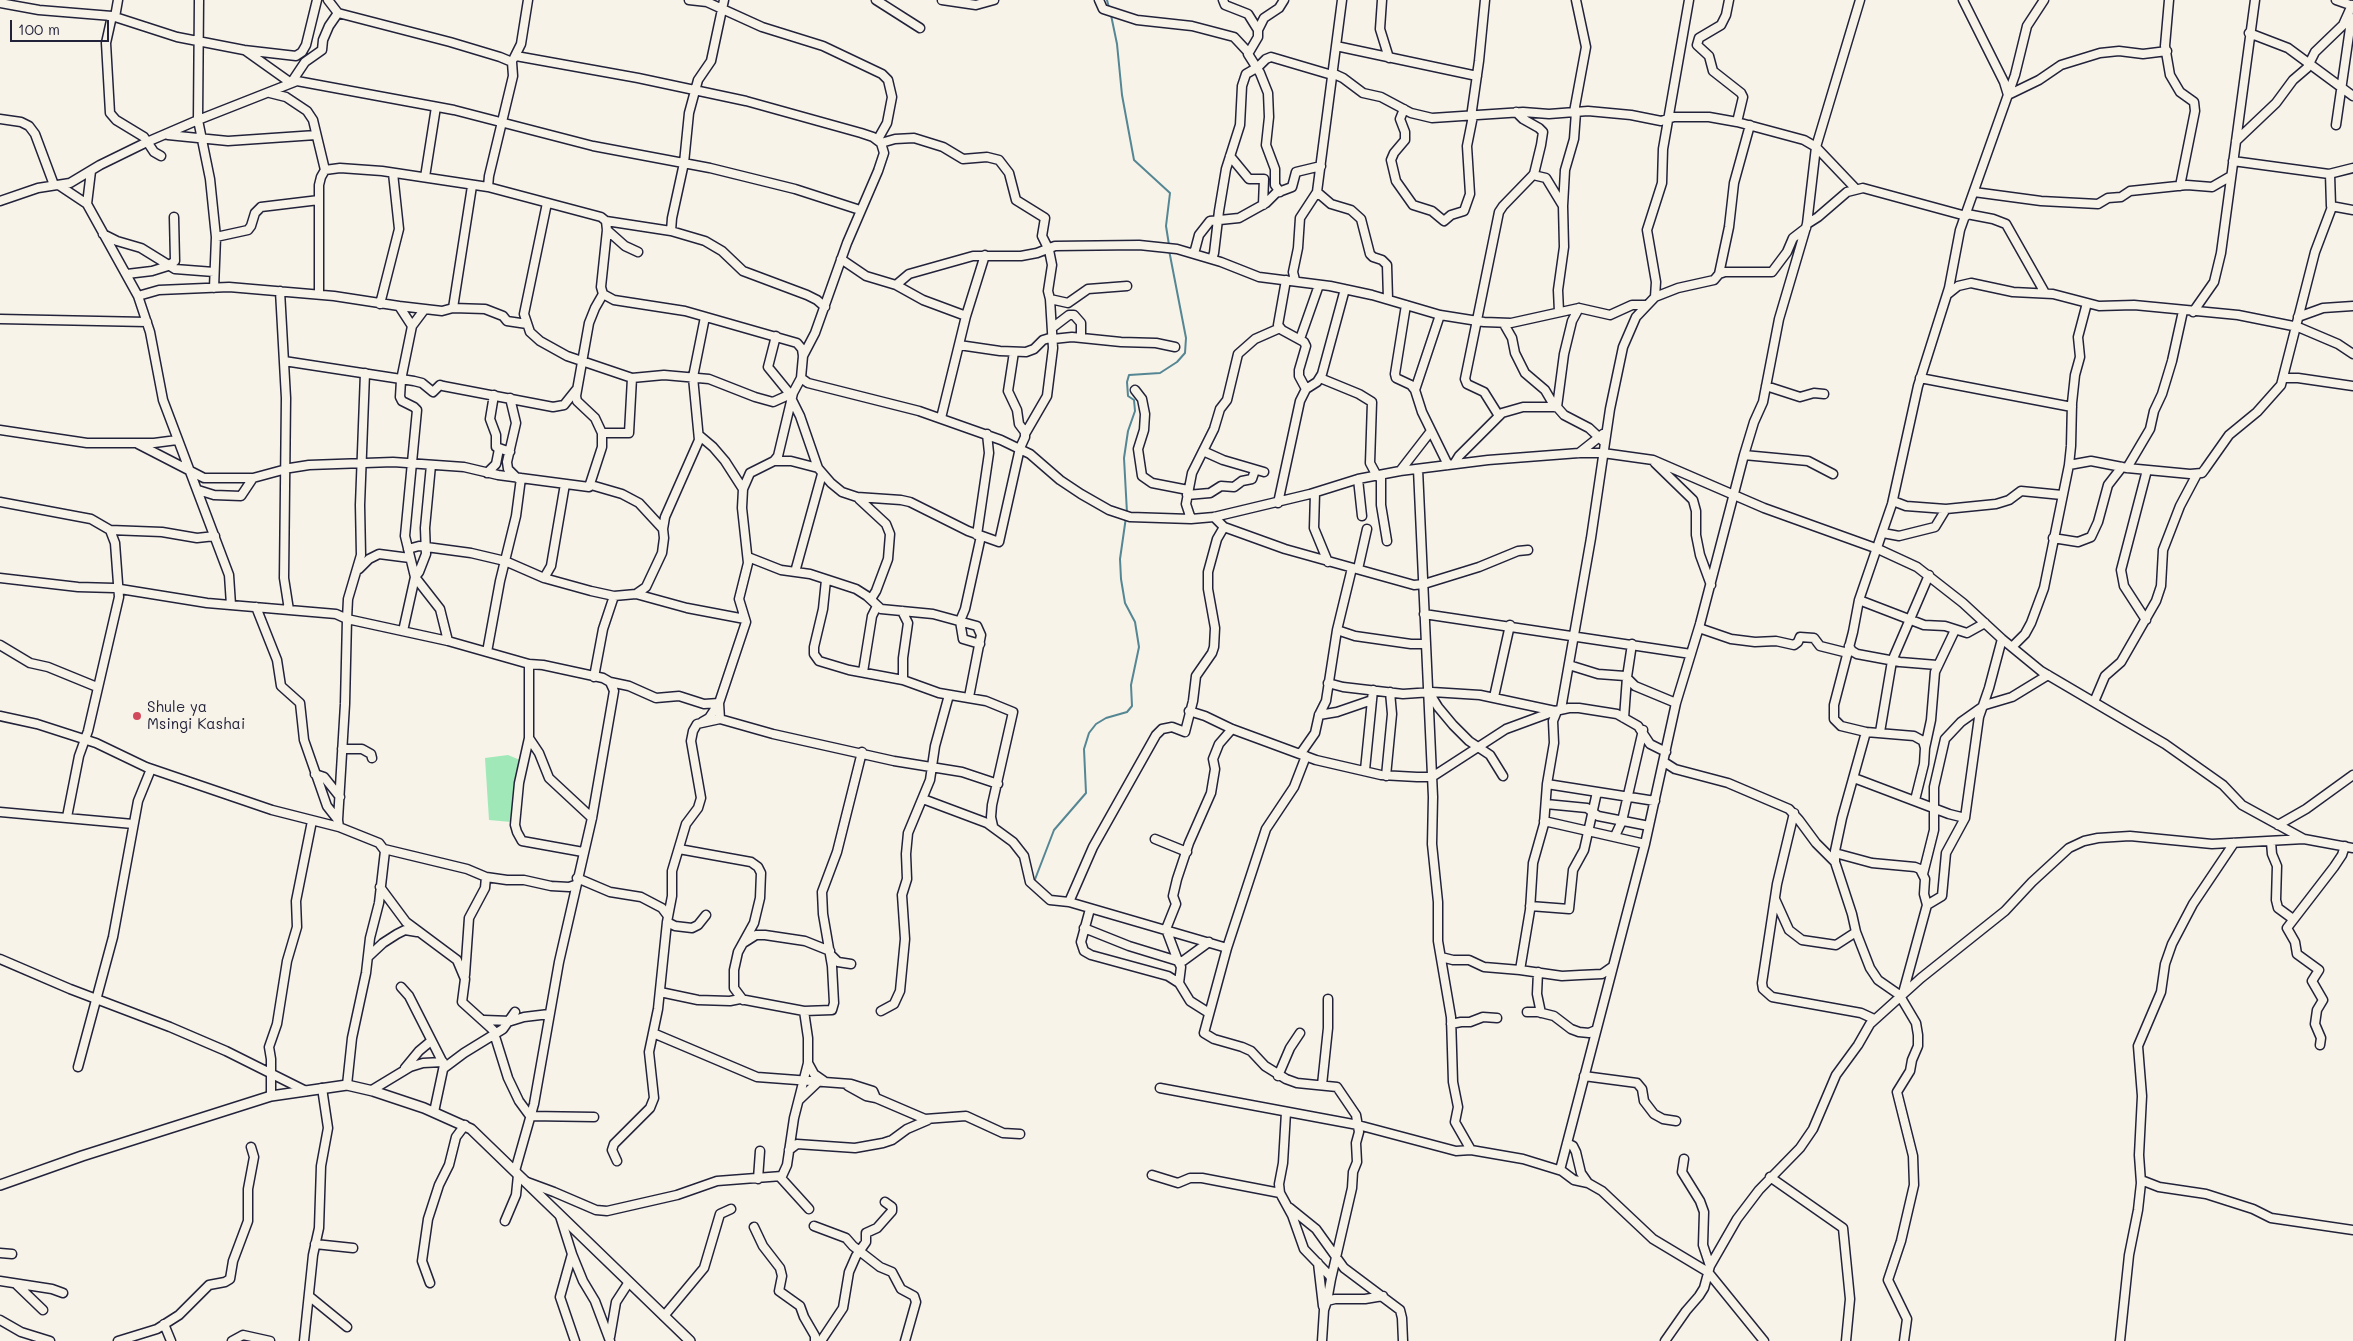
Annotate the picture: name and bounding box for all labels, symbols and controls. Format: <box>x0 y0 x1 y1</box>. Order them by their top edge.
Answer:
scale bar <box>12 10 111 42</box>
text: 100 m <box>18 19 60 39</box>
place label: Shule ya Msingi Kashai <box>147 698 245 733</box>
marker: Shule ya Msingi Kashai <box>131 710 143 722</box>

